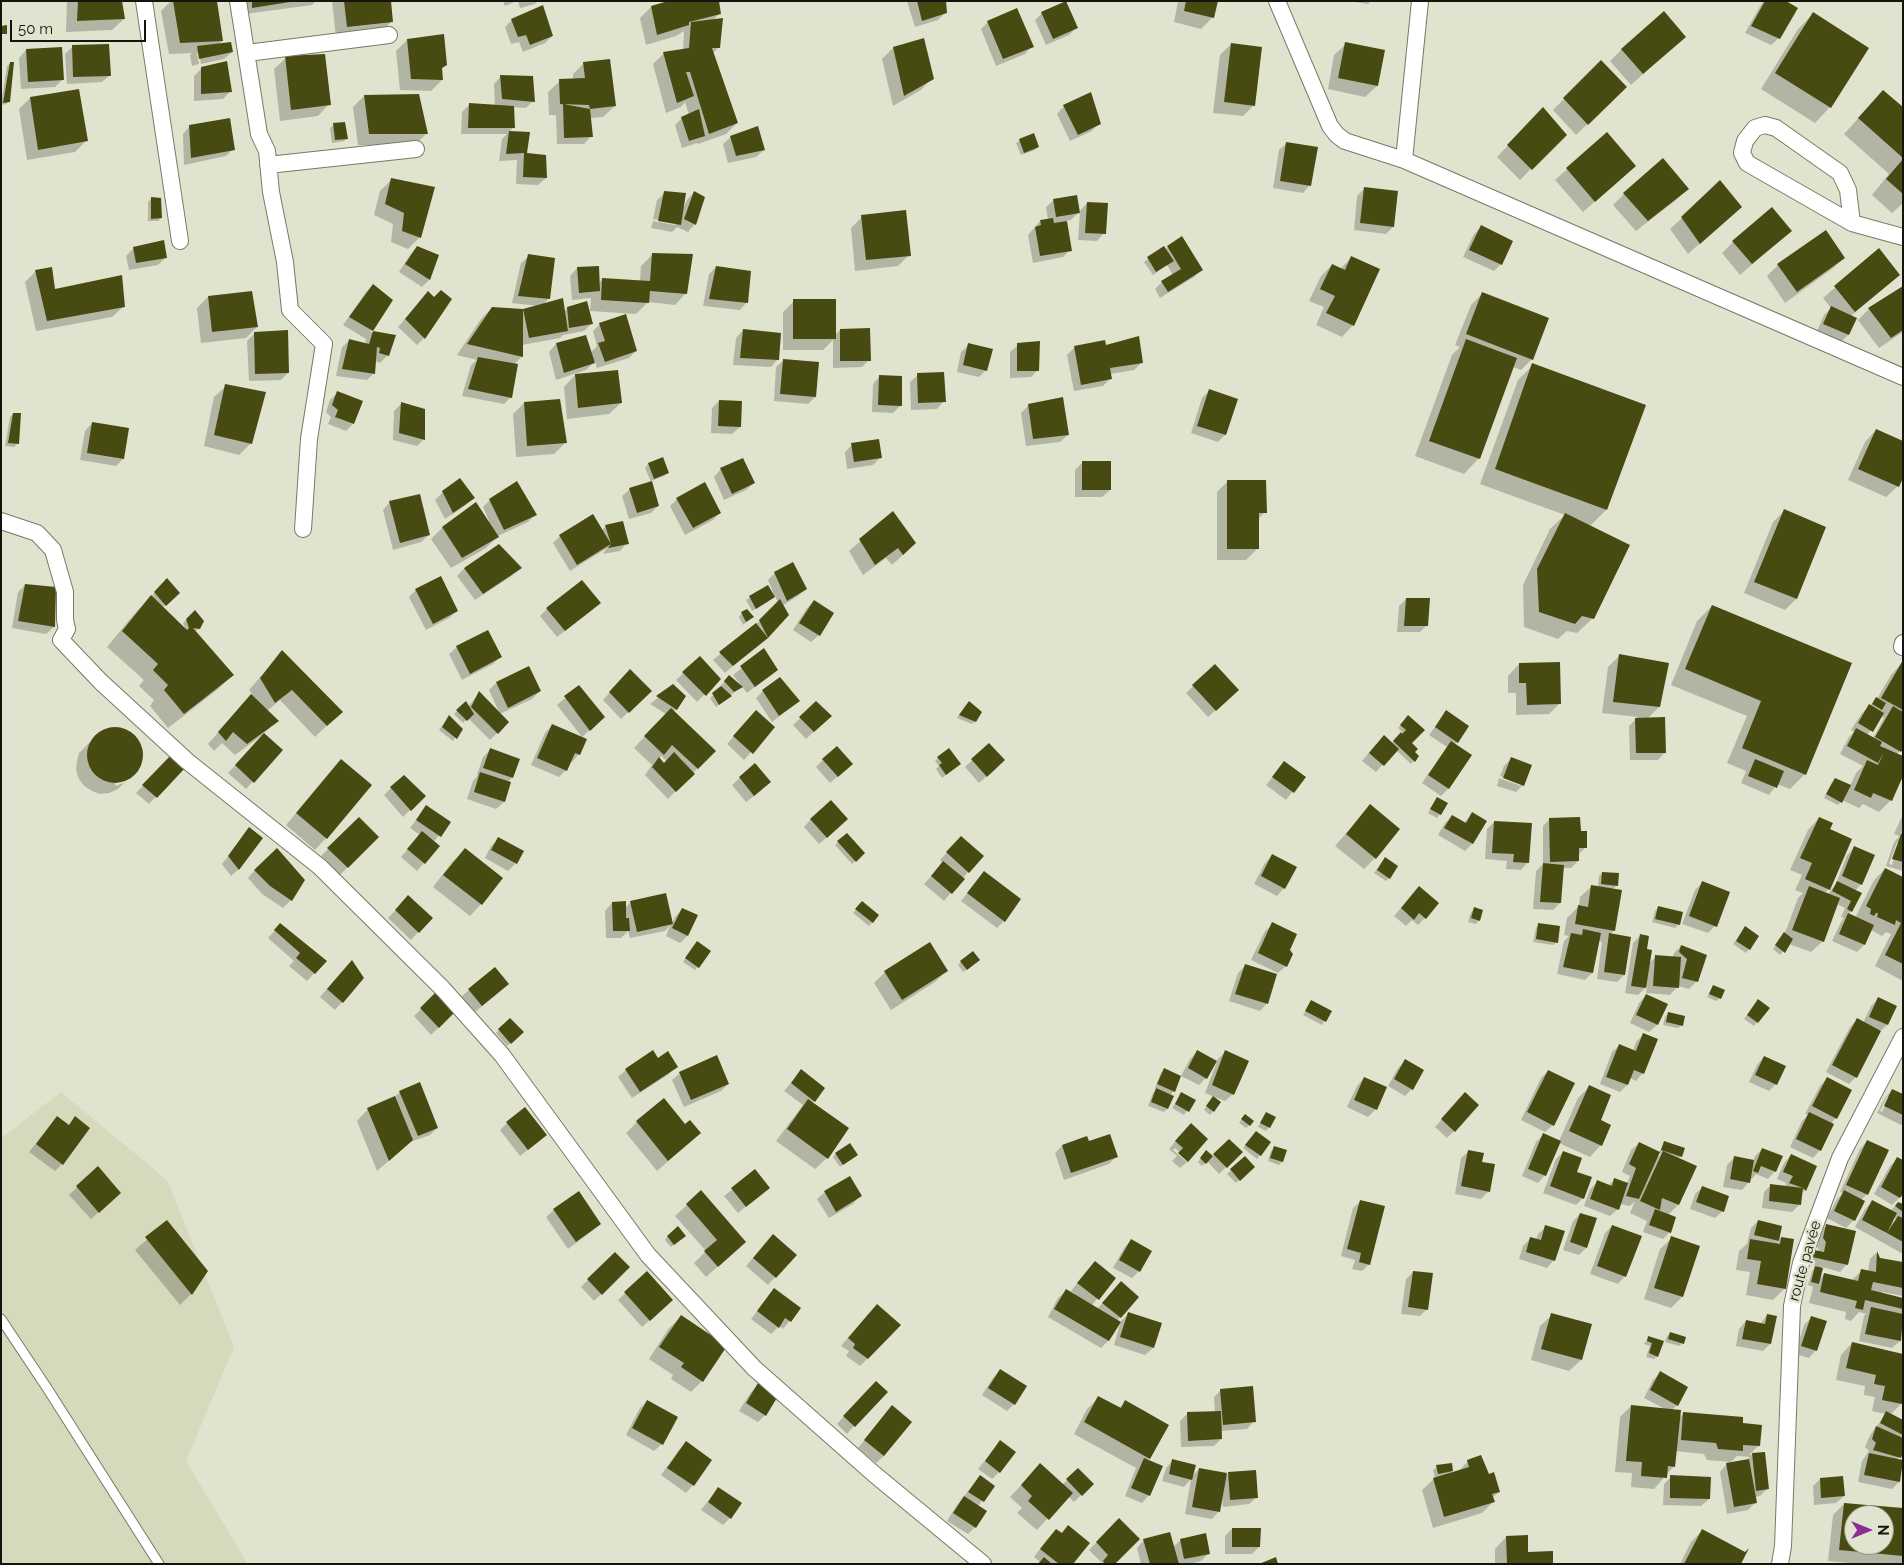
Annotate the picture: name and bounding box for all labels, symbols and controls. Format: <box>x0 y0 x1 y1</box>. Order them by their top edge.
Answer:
scale bar <box>12 10 149 42</box>
text: 50 m <box>18 20 53 38</box>
street label: route pavée <box>1785 1219 1825 1303</box>
north arrow <box>1844 1505 1894 1555</box>
text: N <box>1875 1525 1891 1535</box>

